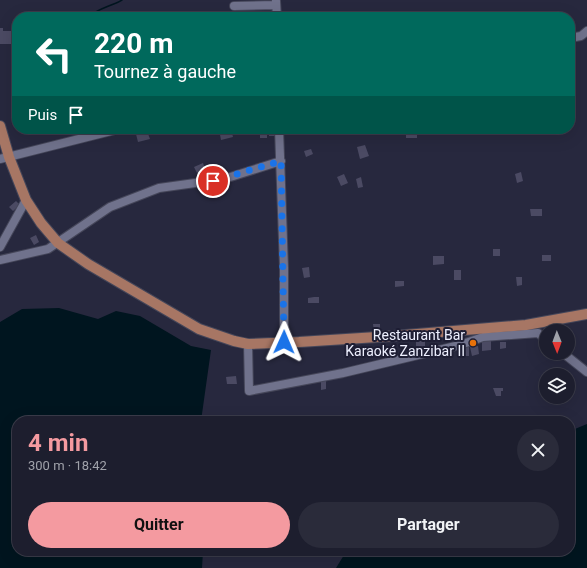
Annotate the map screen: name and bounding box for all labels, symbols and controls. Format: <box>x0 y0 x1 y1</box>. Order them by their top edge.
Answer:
text: 220 m <box>94 27 173 60</box>
icon: left <box>28 28 80 80</box>
text: Tournez à gauche <box>94 61 236 82</box>
icon: arrive <box>65 104 87 126</box>
text: Puis <box>28 106 57 124</box>
pin <box>196 164 230 198</box>
icon: arrive <box>202 170 224 192</box>
position arrow <box>263 321 305 363</box>
north arrow <box>539 324 575 360</box>
map controls <box>539 324 575 404</box>
place label: Restaurant Bar Karaoké Zanzibar II <box>345 327 465 359</box>
marker: Restaurant Bar Karaoké Zanzibar II <box>468 338 478 348</box>
button: layers <box>539 368 575 404</box>
text: 4 min <box>28 429 88 457</box>
button: close <box>517 429 559 471</box>
text: 300 m · 18:42 <box>28 458 107 473</box>
button: Quitter <box>28 502 290 548</box>
button: Partager <box>298 502 559 548</box>

